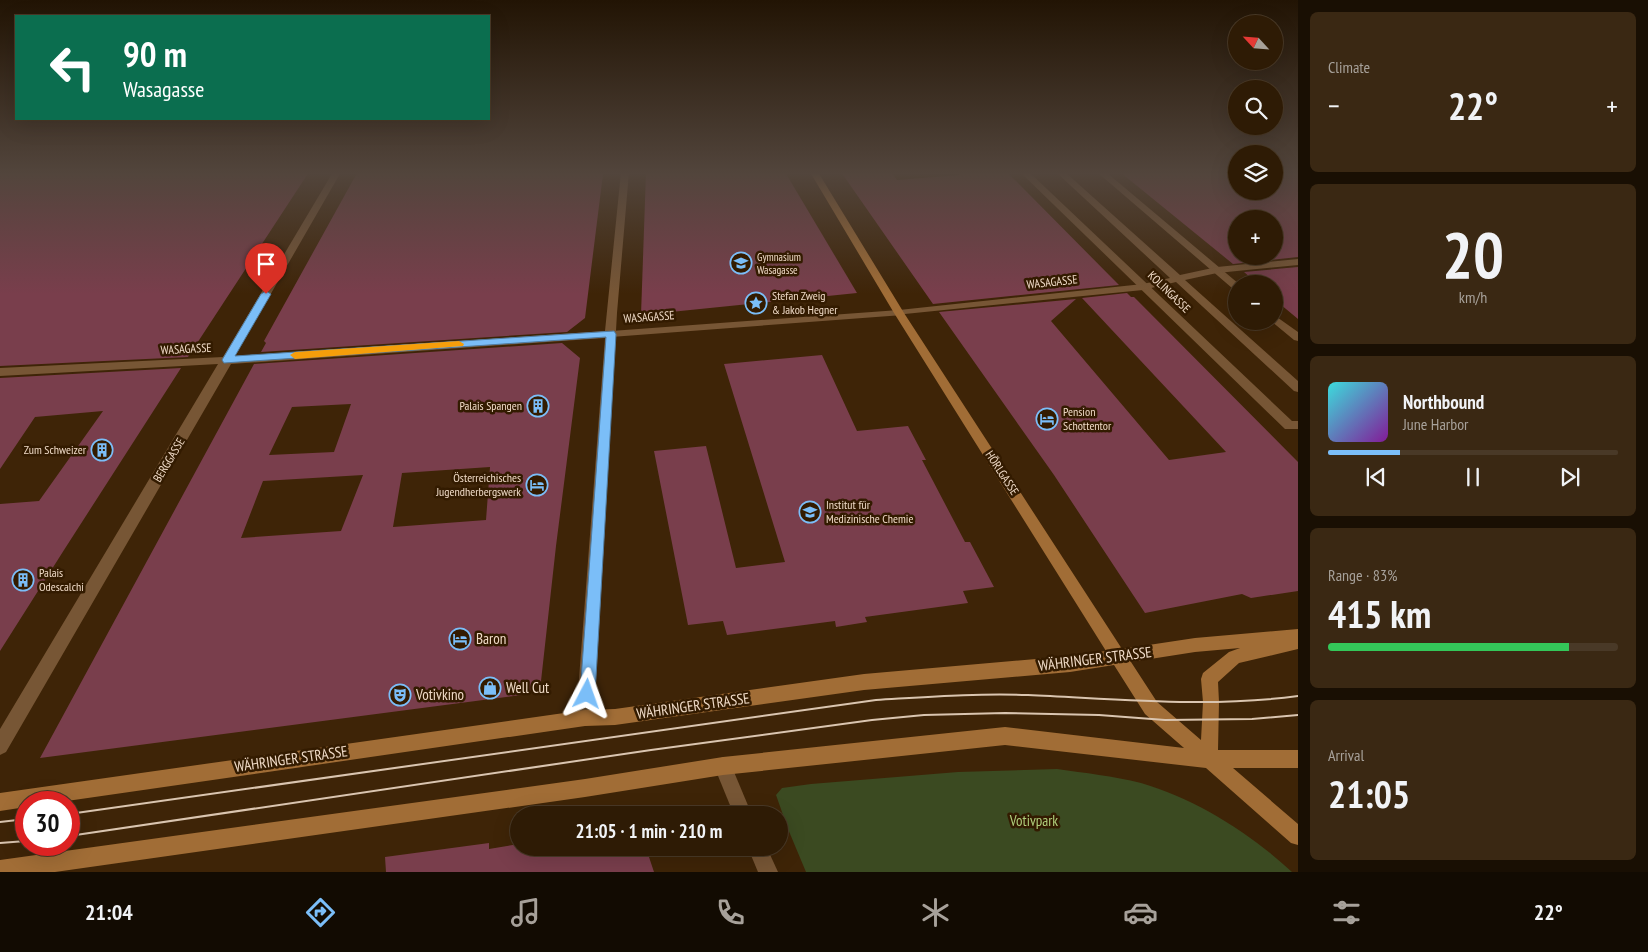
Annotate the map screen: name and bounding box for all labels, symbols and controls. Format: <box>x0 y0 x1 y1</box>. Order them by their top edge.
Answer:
north arrow <box>1228 15 1282 70</box>
map controls <box>1228 15 1283 330</box>
text: 90 m <box>123 31 187 77</box>
icon: left <box>40 35 105 100</box>
text: Climate <box>1328 57 1370 77</box>
text: Wasagasse <box>123 75 204 103</box>
button: search <box>1228 80 1283 135</box>
text: 22° <box>1448 81 1498 130</box>
text: − <box>1328 87 1340 124</box>
text: + <box>1606 87 1618 124</box>
button: layers <box>1228 145 1283 200</box>
button: + <box>1228 210 1283 265</box>
text: 20 <box>1442 212 1504 296</box>
pin <box>245 243 287 294</box>
icon: arrive <box>252 250 280 278</box>
place label: Gymnasium Wasagasse <box>757 250 801 277</box>
school or university icon: Gymnasium Wasagasse <box>729 251 753 275</box>
street label: KOLINGASSE <box>1145 268 1194 316</box>
street label: WASAGASSE <box>1026 271 1078 292</box>
button: − <box>1228 275 1283 330</box>
text: km/h <box>1459 287 1487 307</box>
place label: Stefan Zweig & Jakob Hegner <box>772 288 838 317</box>
place icon: Stefan Zweig & Jakob Hegner <box>744 291 768 315</box>
street label: WASAGASSE <box>623 307 675 326</box>
street label: WASAGASSE <box>160 340 212 357</box>
text: Northbound <box>1403 390 1484 414</box>
building icon: Palais Spangen <box>526 394 550 418</box>
place label: Palais Spangen <box>459 398 522 413</box>
place label: Pension Schottentor <box>1063 404 1112 433</box>
hotel icon: Pension Schottentor <box>1035 407 1059 431</box>
text: June Harbor <box>1403 414 1468 434</box>
street label: BERGGASSE <box>149 435 188 485</box>
building icon: Zum Schweizer <box>90 438 114 462</box>
place label: Zum Schweizer <box>24 442 87 457</box>
street label: HÖRLGASSE <box>982 448 1022 498</box>
icon: previous <box>1362 463 1390 491</box>
icon: pause <box>1459 463 1487 491</box>
icon: next <box>1556 463 1584 491</box>
place label: Österreichisches Jugendherbergswerk <box>435 470 521 499</box>
hotel icon: Österreichisches Jugendherbergswerk <box>525 473 549 497</box>
place label: Institut für Medizinische Chemie <box>826 497 913 526</box>
school or university icon: Institut für Medizinische Chemie <box>798 500 822 524</box>
place label: Palais Odescalchi <box>39 565 84 594</box>
text: Range · 83% <box>1328 565 1397 585</box>
building icon: Palais Odescalchi <box>11 568 35 592</box>
text: 415 km <box>1328 589 1431 638</box>
hotel icon: Baron <box>448 627 472 651</box>
place label: Baron <box>476 629 506 648</box>
street label: WÄHRINGER STRASSE <box>1037 642 1153 675</box>
position arrow <box>560 667 612 719</box>
shop icon: Well Cut <box>478 676 502 700</box>
place label: Well Cut <box>506 678 549 697</box>
theatre icon: Votivkino <box>388 683 412 707</box>
place label: Votivkino <box>415 685 464 704</box>
street label: WÄHRINGER STRASSE <box>635 688 751 723</box>
street label: WÄHRINGER STRASSE <box>233 741 349 776</box>
text: Arrival <box>1328 745 1364 765</box>
text: 21:05 <box>1328 769 1410 818</box>
speed limit sign: 30 <box>15 791 80 856</box>
park label: Votivpark <box>1009 811 1058 830</box>
text: 21:05 · 1 min · 210 m <box>576 819 722 843</box>
icon: directions <box>303 895 338 930</box>
icon: music <box>508 895 543 930</box>
icon: phone <box>713 895 748 930</box>
icon: climate <box>918 895 953 930</box>
icon: car <box>1123 895 1158 930</box>
icon: filters <box>1329 895 1364 930</box>
text: 21:04 <box>85 898 133 926</box>
text: 22° <box>1534 898 1563 926</box>

